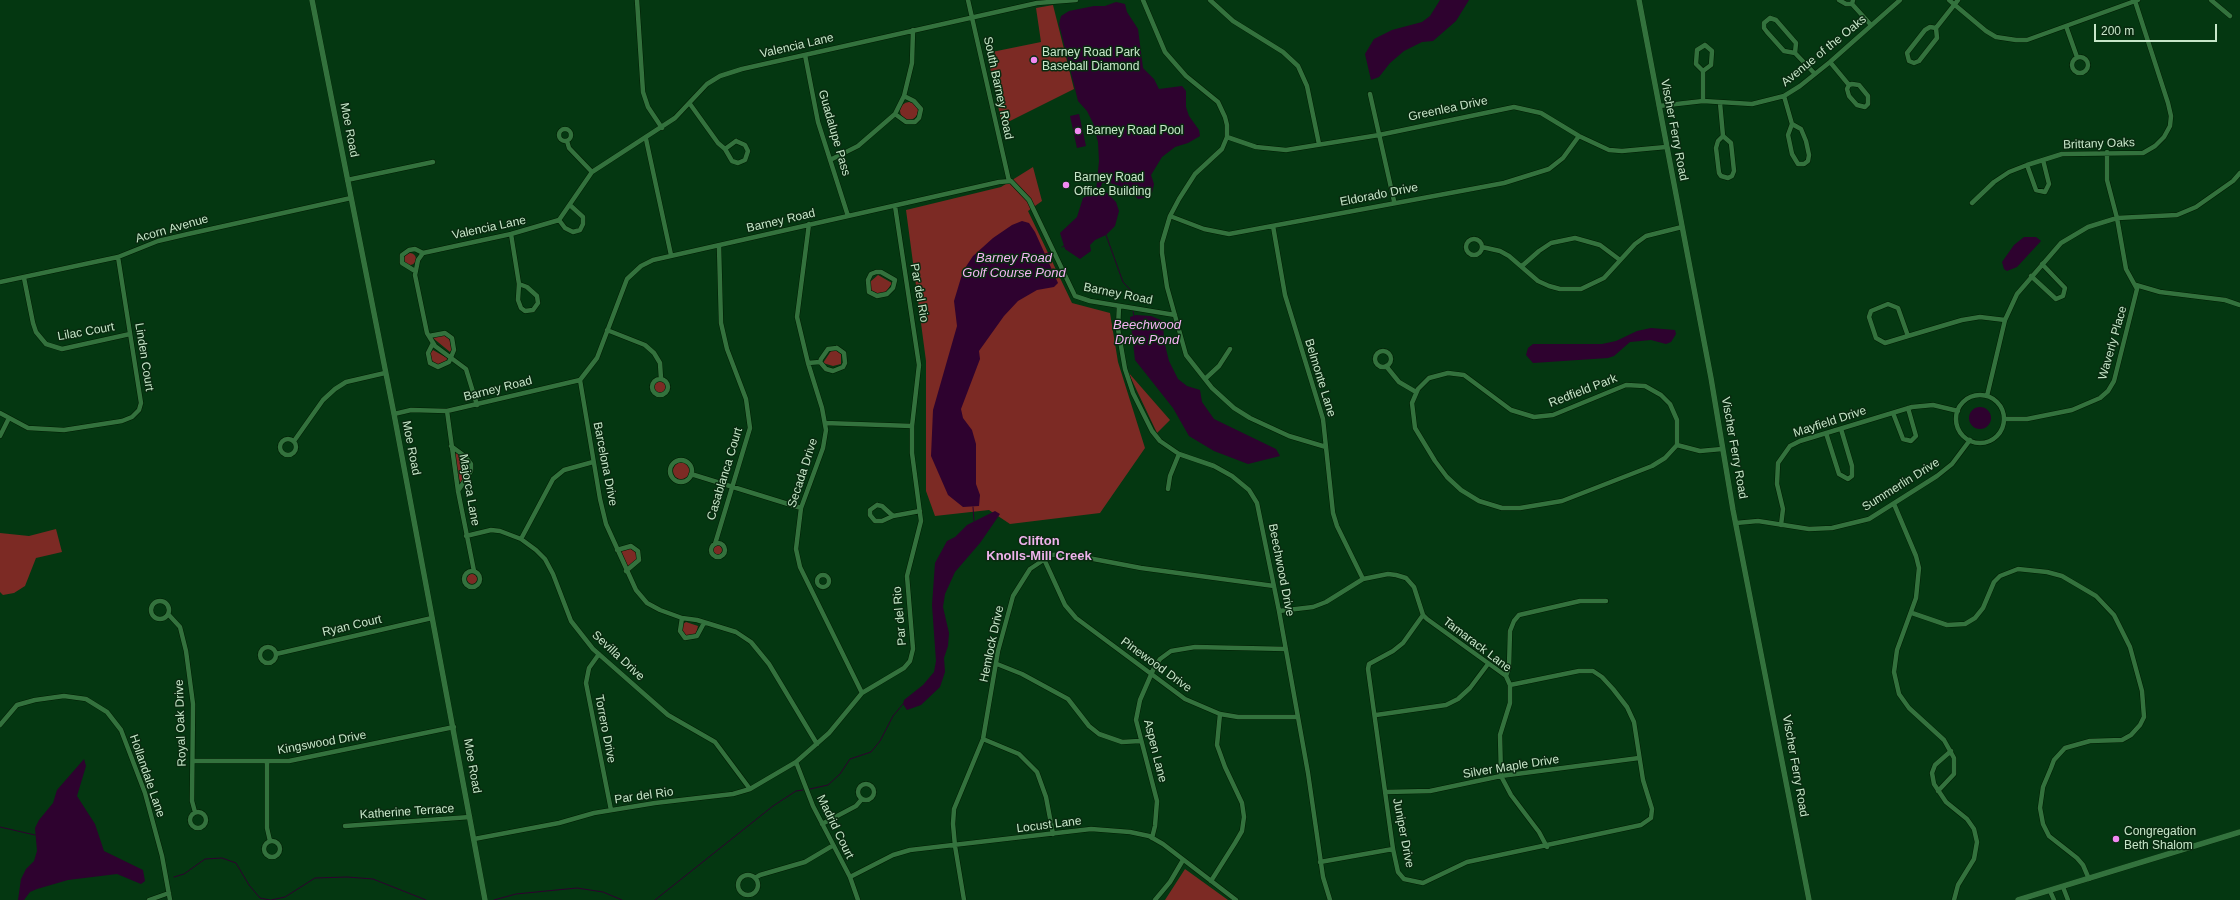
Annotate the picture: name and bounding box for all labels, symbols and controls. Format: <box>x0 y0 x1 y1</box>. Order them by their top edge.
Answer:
street label: Avenue of the Oaks <box>1779 12 1869 90</box>
scale bar <box>2096 16 2219 42</box>
text: 200 m <box>2101 24 2134 38</box>
street label: Valencia Lane <box>759 31 835 61</box>
street label: South Barney Road <box>980 35 1016 141</box>
place label: Barney Road Park Baseball Diamond <box>1042 46 1140 74</box>
marker: Barney Road Park Baseball Diamond <box>1029 55 1039 65</box>
street label: Vischer Ferry Road <box>1657 78 1691 182</box>
street label: Guadalupe Pass <box>815 88 853 178</box>
street label: Greenlea Drive <box>1407 94 1489 124</box>
street label: Moe Road <box>337 101 361 159</box>
place label: Barney Road Pool <box>1086 124 1183 138</box>
marker: Barney Road Pool <box>1073 126 1083 136</box>
street label: Brittany Oaks <box>2063 136 2135 152</box>
place label: Barney Road Office Building <box>1074 171 1151 199</box>
marker: Barney Road Office Building <box>1061 180 1071 190</box>
street label: Eldorado Drive <box>1339 180 1419 210</box>
street label: Barney Road <box>745 206 817 236</box>
street label: Acorn Avenue <box>134 212 210 246</box>
street label: Valencia Lane <box>451 213 527 243</box>
water label: Barney Road Golf Course Pond <box>962 250 1066 281</box>
street label: Par del Rio <box>907 263 931 323</box>
street label: Barney Road <box>1082 280 1154 308</box>
street label: Waverly Place <box>2096 304 2130 382</box>
water label: Beechwood Drive Pond <box>1113 317 1181 348</box>
street label: Lilac Court <box>57 320 115 344</box>
street label: Linden Court <box>132 322 156 392</box>
street label: Belmonte Lane <box>1301 337 1339 419</box>
street label: Redfield Park <box>1547 371 1619 411</box>
street label: Barney Road <box>462 374 534 404</box>
street label: Vischer Ferry Road <box>1718 396 1750 500</box>
street label: Mayfield Drive <box>1792 403 1868 441</box>
street label: Moe Road <box>399 419 423 477</box>
street label: Barcelona Drive <box>590 421 620 507</box>
street label: Casablanca Court <box>704 426 746 522</box>
street label: Secada Drive <box>785 437 821 509</box>
street label: Majorca Lane <box>456 453 482 527</box>
street label: Summerlin Drive <box>1860 455 1942 515</box>
street label: Beechwood Drive <box>1265 522 1297 618</box>
district label: Clifton Knolls-Mill Creek <box>986 533 1092 564</box>
street label: Par del Rio <box>890 586 910 646</box>
street label: Hemlock Drive <box>977 604 1007 684</box>
street label: Ryan Court <box>321 612 383 640</box>
street label: Tamarack Lane <box>1440 615 1514 675</box>
street label: Sevilla Drive <box>589 628 647 684</box>
street label: Pinewood Drive <box>1118 634 1194 696</box>
street label: Royal Oak Drive <box>172 679 190 767</box>
street label: Torrero Drive <box>591 694 619 764</box>
street label: Vischer Ferry Road <box>1779 714 1811 818</box>
street label: Aspen Lane <box>1140 718 1170 784</box>
street label: Kingswood Drive <box>276 728 368 758</box>
street label: Hollandale Lane <box>126 733 168 819</box>
street label: Moe Road <box>460 737 484 795</box>
street label: Silver Maple Drive <box>1462 752 1560 782</box>
street label: Par del Rio <box>614 785 674 807</box>
street label: Madrid Court <box>813 793 857 861</box>
street label: Juniper Drive <box>1389 797 1417 869</box>
street label: Katherine Terrace <box>359 802 455 822</box>
street label: Locust Lane <box>1016 814 1082 836</box>
place label: Congregation Beth Shalom <box>2124 825 2196 853</box>
marker: Congregation Beth Shalom <box>2111 834 2121 844</box>

